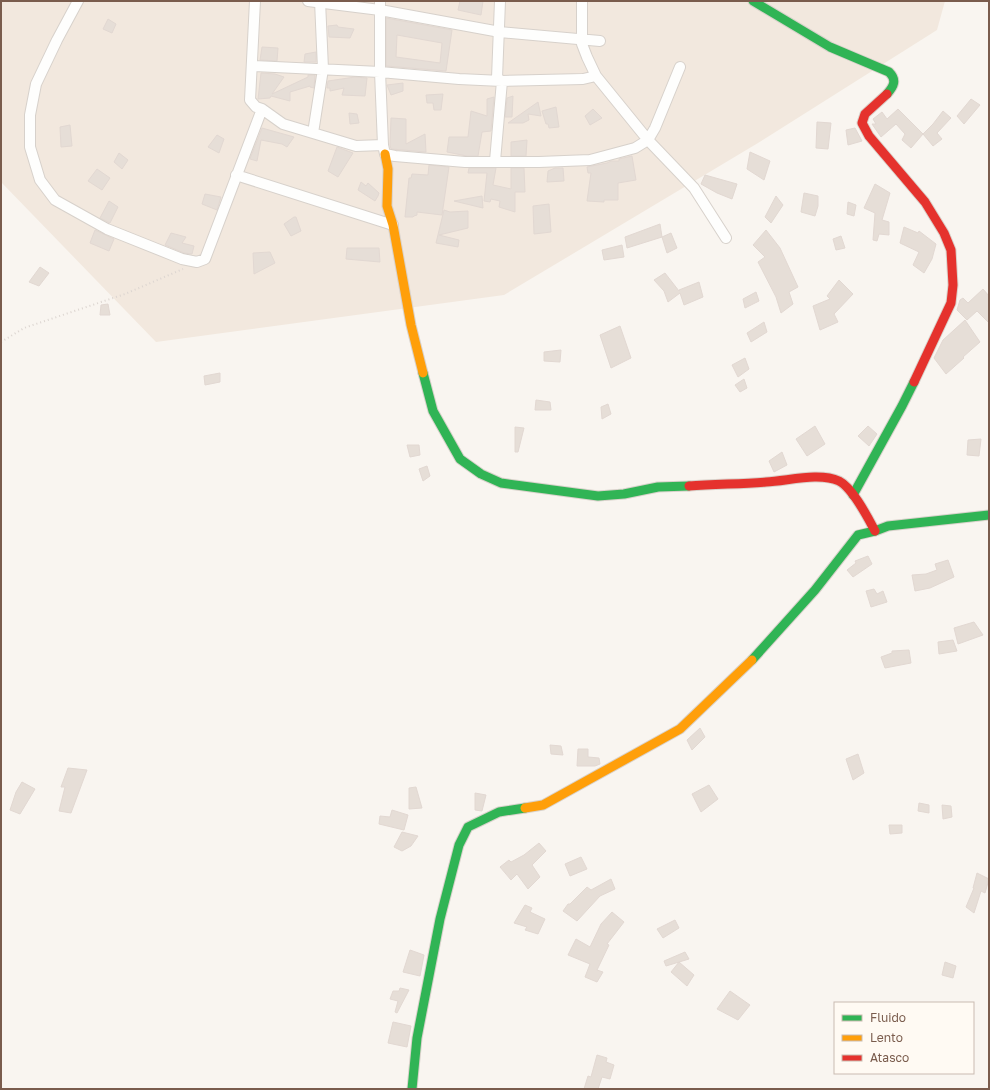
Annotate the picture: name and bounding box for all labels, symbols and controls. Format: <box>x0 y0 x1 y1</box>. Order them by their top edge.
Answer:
legend <box>834 1002 974 1074</box>
text: Fluido <box>870 1010 906 1025</box>
text: Lento <box>870 1030 903 1045</box>
text: Atasco <box>870 1050 909 1065</box>

